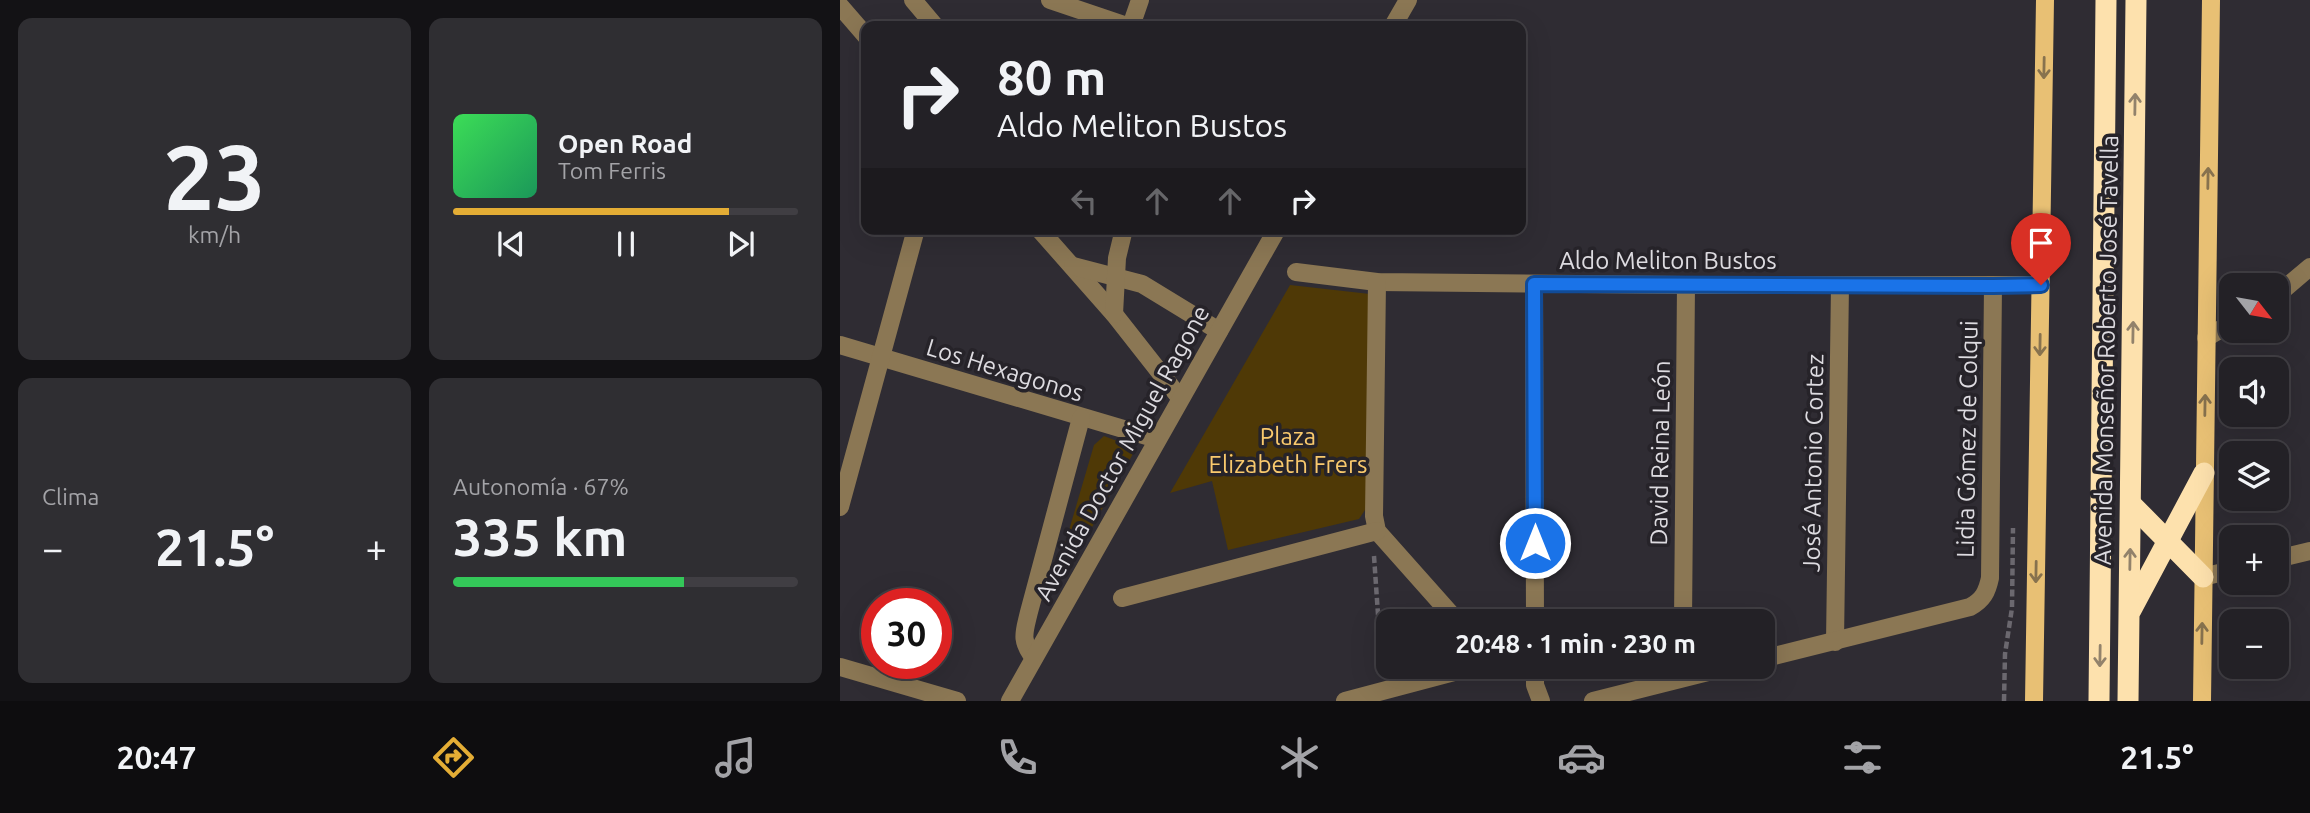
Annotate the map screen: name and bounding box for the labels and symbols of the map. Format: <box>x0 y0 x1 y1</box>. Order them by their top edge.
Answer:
one-way arrow <box>2037 56 2051 79</box>
one-way arrow <box>2128 93 2142 116</box>
street label: Avenida Monseñor Roberto José Tavella <box>2089 135 2123 565</box>
one-way arrow <box>2201 167 2215 190</box>
pin <box>2011 213 2071 285</box>
street label: Aldo Meliton Bustos <box>1559 247 1777 274</box>
north arrow <box>2219 273 2289 343</box>
street label: Avenida Doctor Miguel Ragone <box>1029 301 1215 605</box>
street label: Lidia Gómez de Colqui <box>1951 320 1983 558</box>
one-way arrow <box>2126 321 2139 344</box>
street label: Los Hexagonos <box>923 333 1087 407</box>
one-way arrow <box>2033 333 2047 356</box>
street label: José Antonio Cortez <box>1798 354 1828 572</box>
street label: David Reina León <box>1645 360 1675 546</box>
one-way arrow <box>2198 394 2212 417</box>
park label: Plaza Elizabeth Frers <box>1209 423 1367 478</box>
position arrow <box>1498 506 1572 580</box>
one-way arrow <box>2123 548 2136 571</box>
one-way arrow <box>2029 560 2042 583</box>
speed limit sign: 30 <box>861 588 952 679</box>
one-way arrow <box>2195 622 2209 645</box>
one-way arrow <box>2093 644 2106 667</box>

